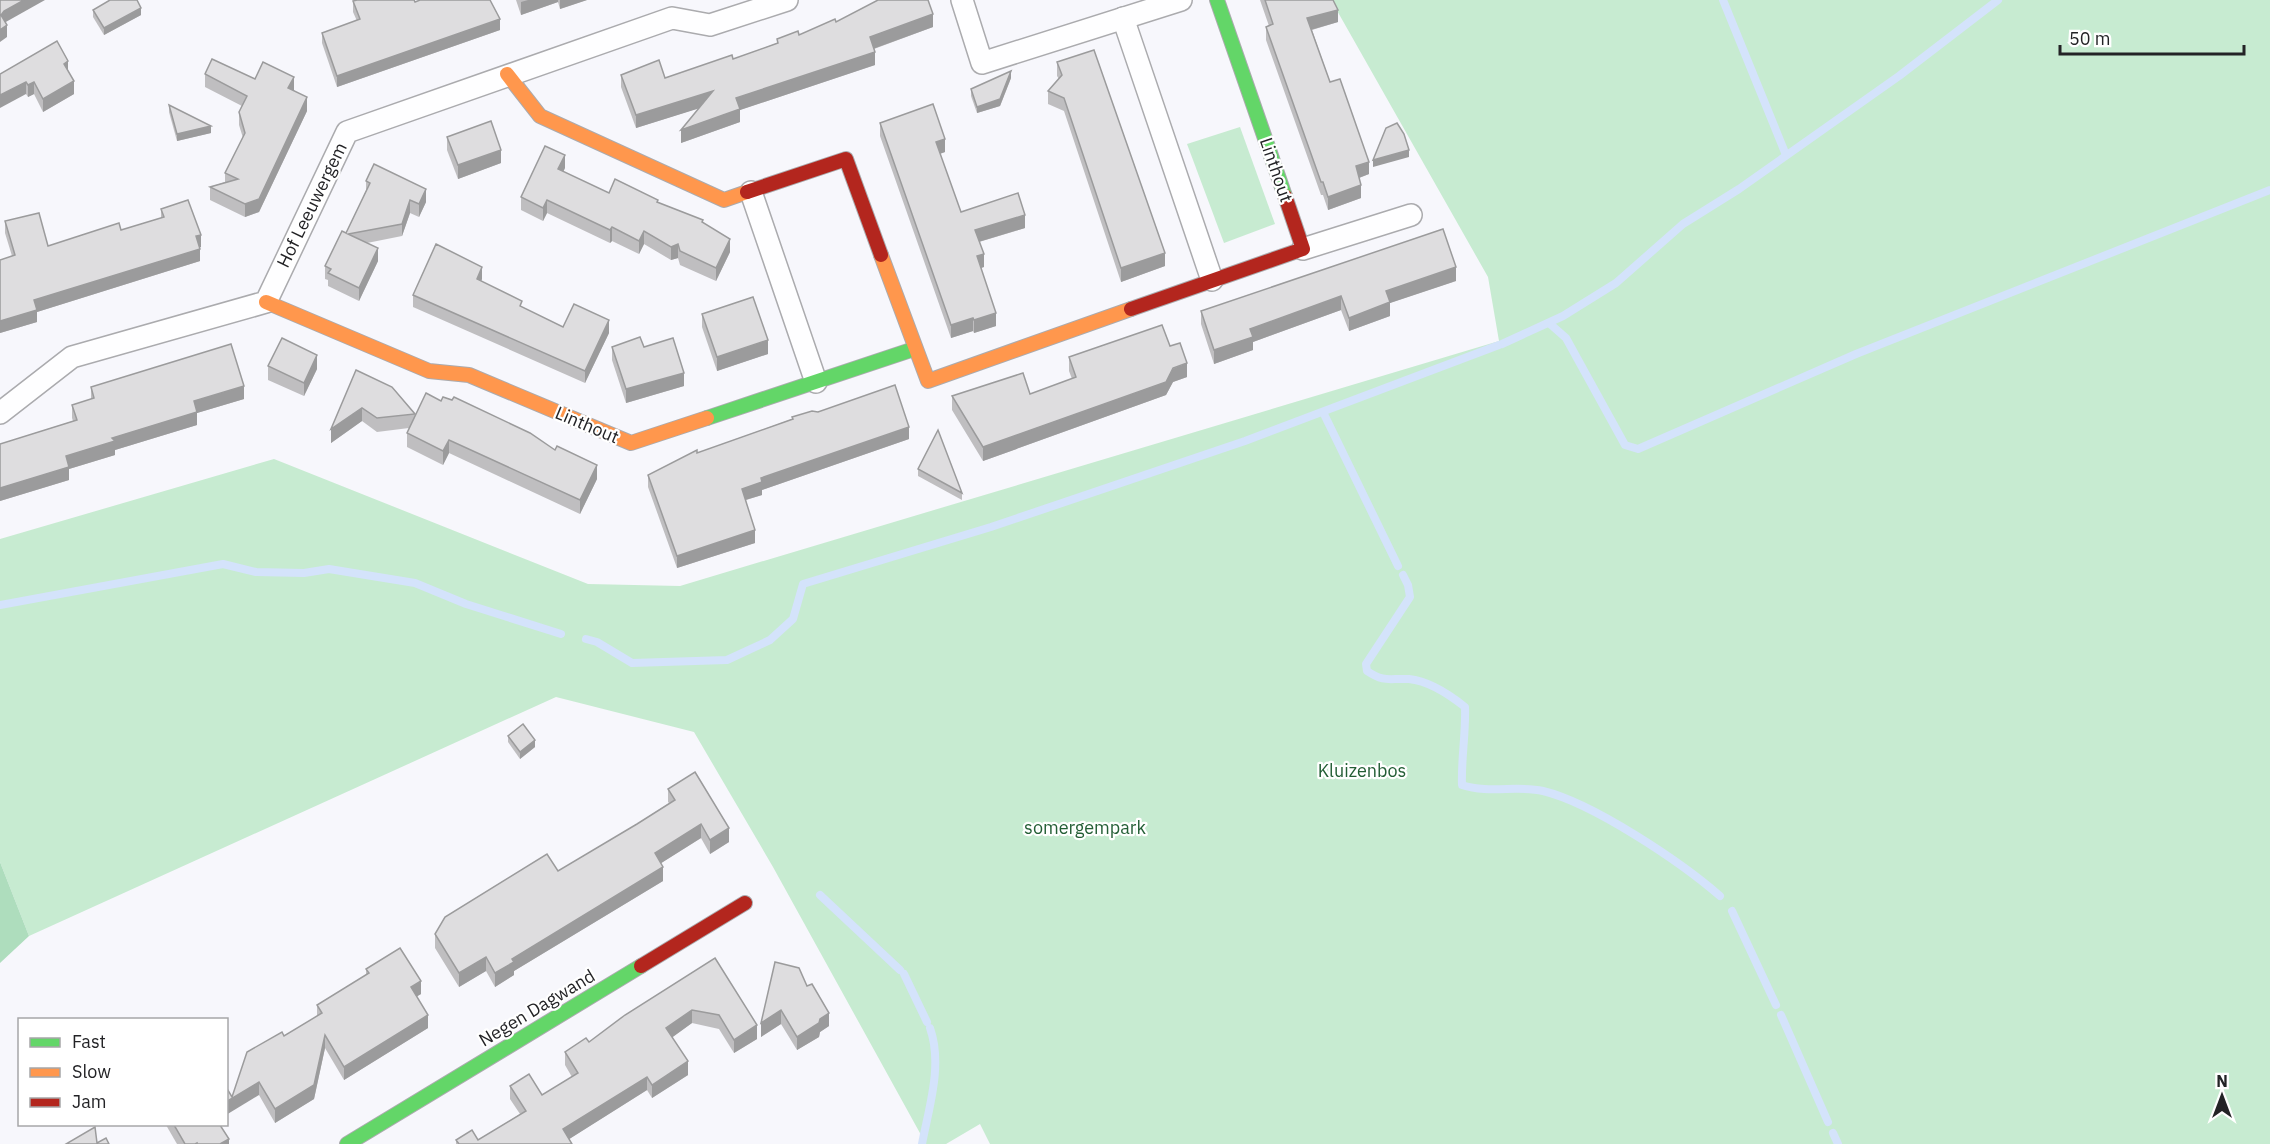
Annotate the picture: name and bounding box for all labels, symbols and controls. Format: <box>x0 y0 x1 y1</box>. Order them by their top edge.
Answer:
scale bar <box>2060 18 2244 56</box>
text: 50 m <box>2069 27 2111 50</box>
street label: Linthout <box>1255 134 1298 205</box>
street label: Hof Leeuwergem <box>271 138 352 271</box>
street label: Linthout <box>552 401 622 448</box>
park label: Kluizenbos <box>1318 759 1406 782</box>
park label: somergempark <box>1024 816 1146 839</box>
street label: Negen Dagwand <box>474 964 599 1051</box>
legend <box>18 1018 228 1126</box>
text: Fast <box>72 1030 106 1053</box>
text: Slow <box>72 1060 111 1083</box>
north arrow <box>2192 1066 2252 1126</box>
text: N <box>2216 1071 2228 1091</box>
text: Jam <box>72 1090 107 1113</box>

